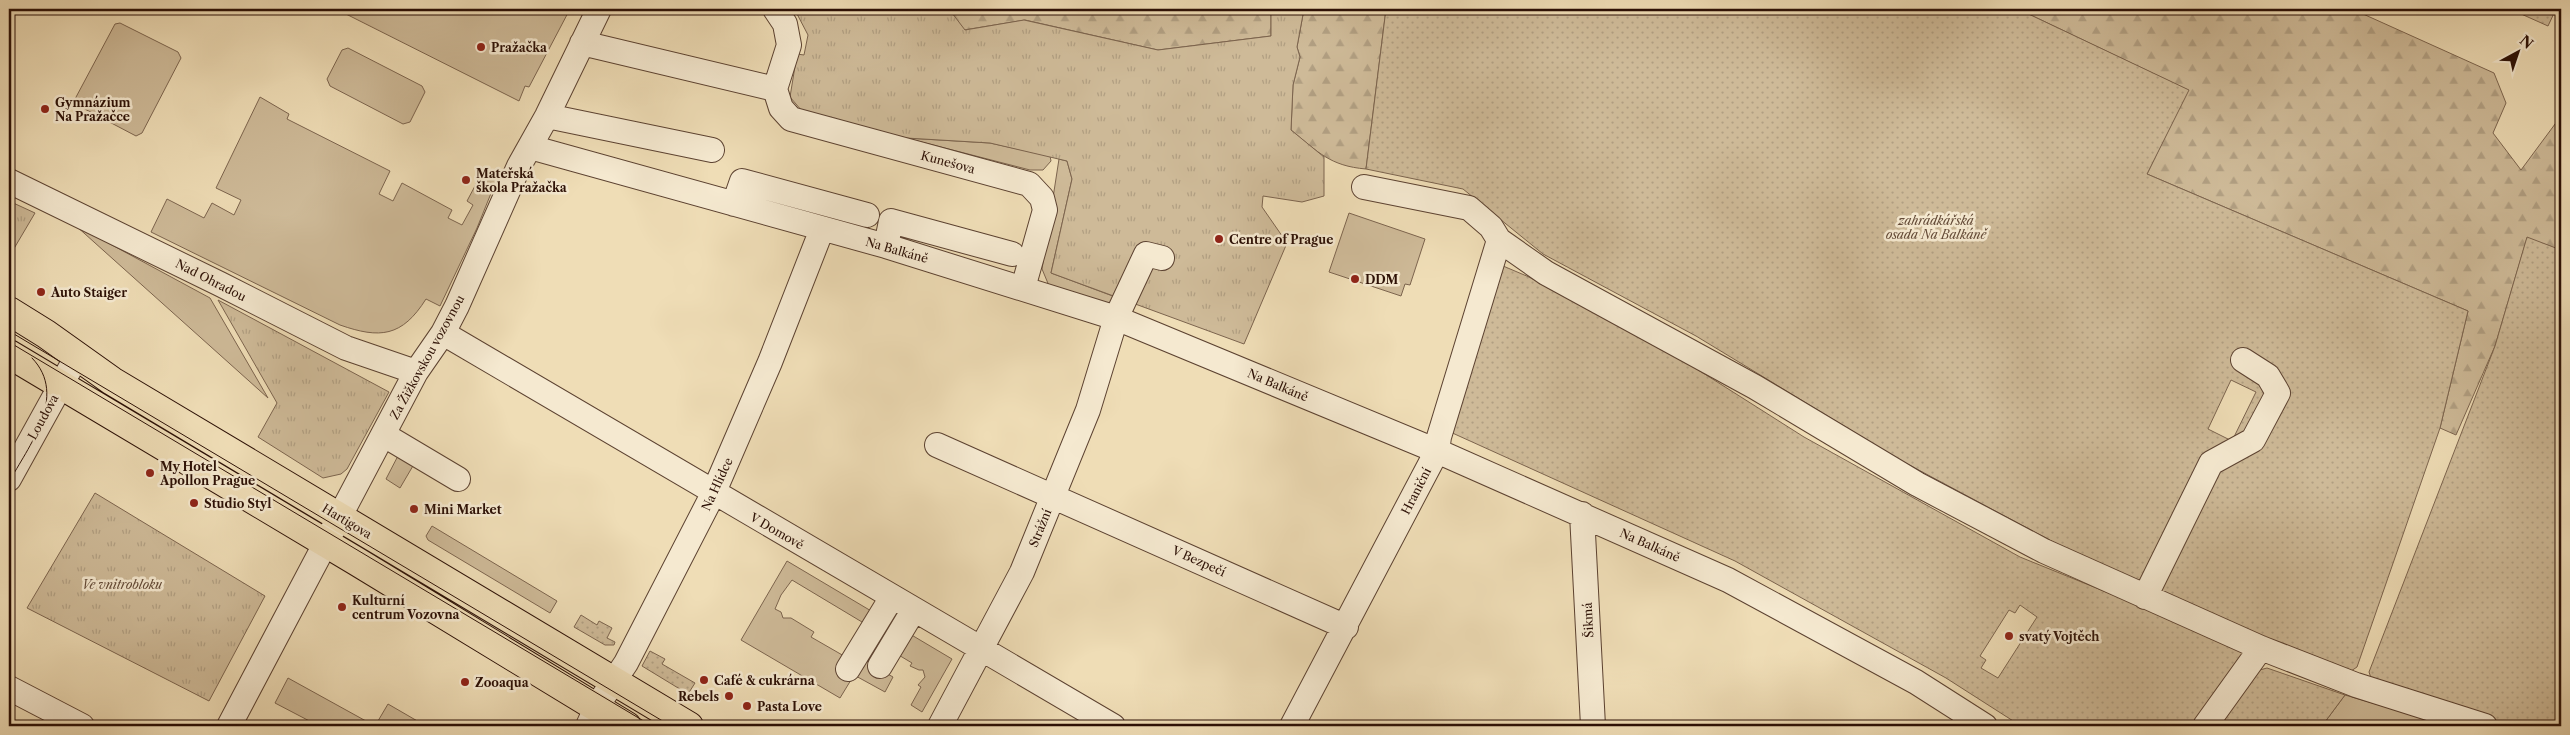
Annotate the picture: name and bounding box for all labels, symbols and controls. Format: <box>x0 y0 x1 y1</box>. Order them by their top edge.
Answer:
north arrow <box>2492 28 2542 78</box>
text: N <box>2516 31 2537 53</box>
place label: Pražačka <box>491 40 548 55</box>
marker: Pražačka <box>475 41 487 53</box>
place label: Gymnázium Na Pražačce <box>55 95 131 124</box>
marker: Gymnázium Na Pražačce <box>39 103 51 115</box>
street label: Kunešova <box>919 148 977 177</box>
place label: Mateřská škola Pražačka <box>476 166 568 195</box>
marker: Mateřská škola Pražačka <box>460 174 472 186</box>
park label: zahrádkářská osada Na Balkáně <box>1886 213 1988 242</box>
place label: Centre of Prague <box>1229 232 1333 247</box>
marker: Centre of Prague <box>1213 233 1225 245</box>
street label: Na Balkáně <box>864 234 930 266</box>
street label: Nad Ohradou <box>173 256 249 304</box>
place label: DDM <box>1365 272 1399 287</box>
marker: DDM <box>1349 273 1361 285</box>
place label: Auto Staiger <box>50 285 127 300</box>
marker: Auto Staiger <box>35 286 47 298</box>
street label: Za Žižkovskou vozovnou <box>386 291 468 422</box>
street label: Na Balkáně <box>1245 365 1311 405</box>
street label: Loudova <box>24 391 62 442</box>
street label: Na Hlídce <box>698 455 736 513</box>
place label: My Hotel Apollon Prague <box>159 459 255 488</box>
street label: Hraniční <box>1398 465 1434 517</box>
marker: My Hotel Apollon Prague <box>144 467 156 479</box>
place label: Studio Styl <box>204 496 271 511</box>
marker: Studio Styl <box>188 497 200 509</box>
street label: Hartigova <box>319 500 375 542</box>
place label: Mini Market <box>424 502 502 517</box>
marker: Mini Market <box>408 503 420 515</box>
street label: Strážní <box>1026 506 1055 549</box>
street label: V Domově <box>747 509 807 553</box>
street label: Na Balkáně <box>1617 525 1683 565</box>
street label: V Bezpečí <box>1169 542 1228 580</box>
park label: Ve vnitrobloku <box>82 577 163 592</box>
place label: Kulturní centrum Vozovna <box>352 593 461 622</box>
marker: Kulturní centrum Vozovna <box>336 601 348 613</box>
street label: Šikmá <box>1579 601 1596 638</box>
place label: svatý Vojtěch <box>2019 629 2100 644</box>
marker: svatý Vojtěch <box>2003 630 2015 642</box>
place label: Café & cukrárna <box>714 673 816 688</box>
marker: Café & cukrárna <box>698 674 710 686</box>
place label: Zooaqua <box>475 675 530 690</box>
marker: Zooaqua <box>459 676 471 688</box>
place label: Rebels <box>678 689 719 704</box>
marker: Rebels <box>723 690 735 702</box>
place label: Pasta Love <box>757 699 822 714</box>
marker: Pasta Love <box>741 700 753 712</box>

